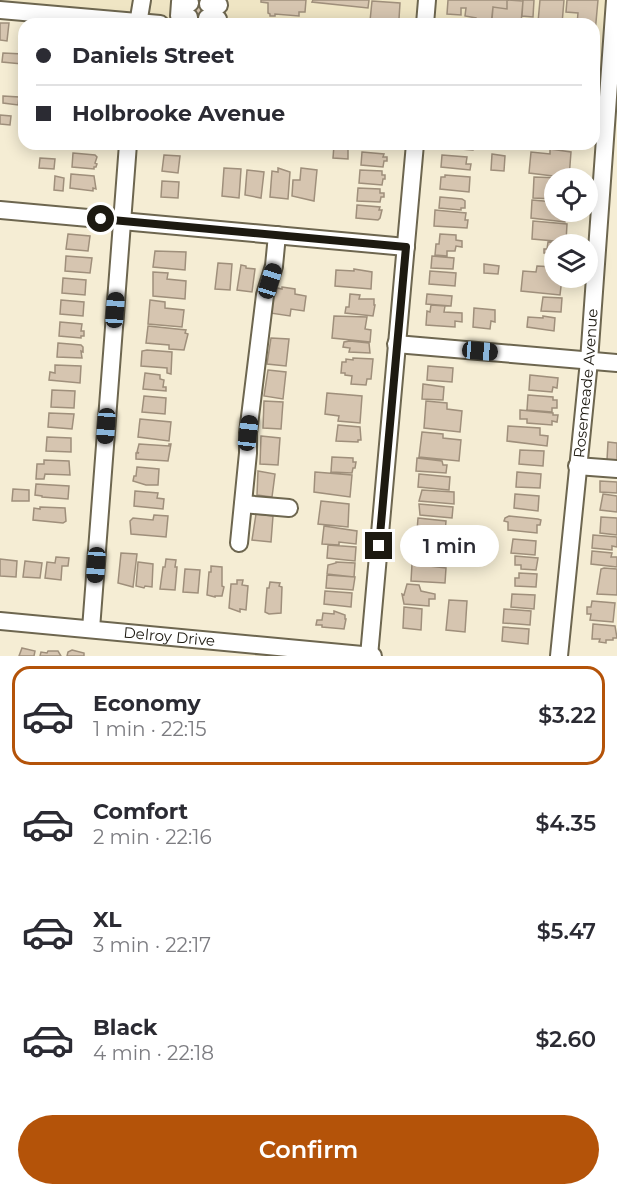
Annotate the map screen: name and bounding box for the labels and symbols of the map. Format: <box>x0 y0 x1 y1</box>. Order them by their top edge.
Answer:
route start <box>87 205 114 232</box>
car <box>256 261 284 301</box>
car <box>105 291 125 329</box>
street label: Rosemeade Avenue <box>569 308 602 459</box>
car <box>461 340 499 362</box>
car <box>96 407 116 445</box>
car <box>237 414 259 452</box>
callout: 1 min <box>400 525 499 567</box>
route end <box>365 532 392 559</box>
car <box>86 546 106 584</box>
street label: Delroy Drive <box>123 623 216 650</box>

